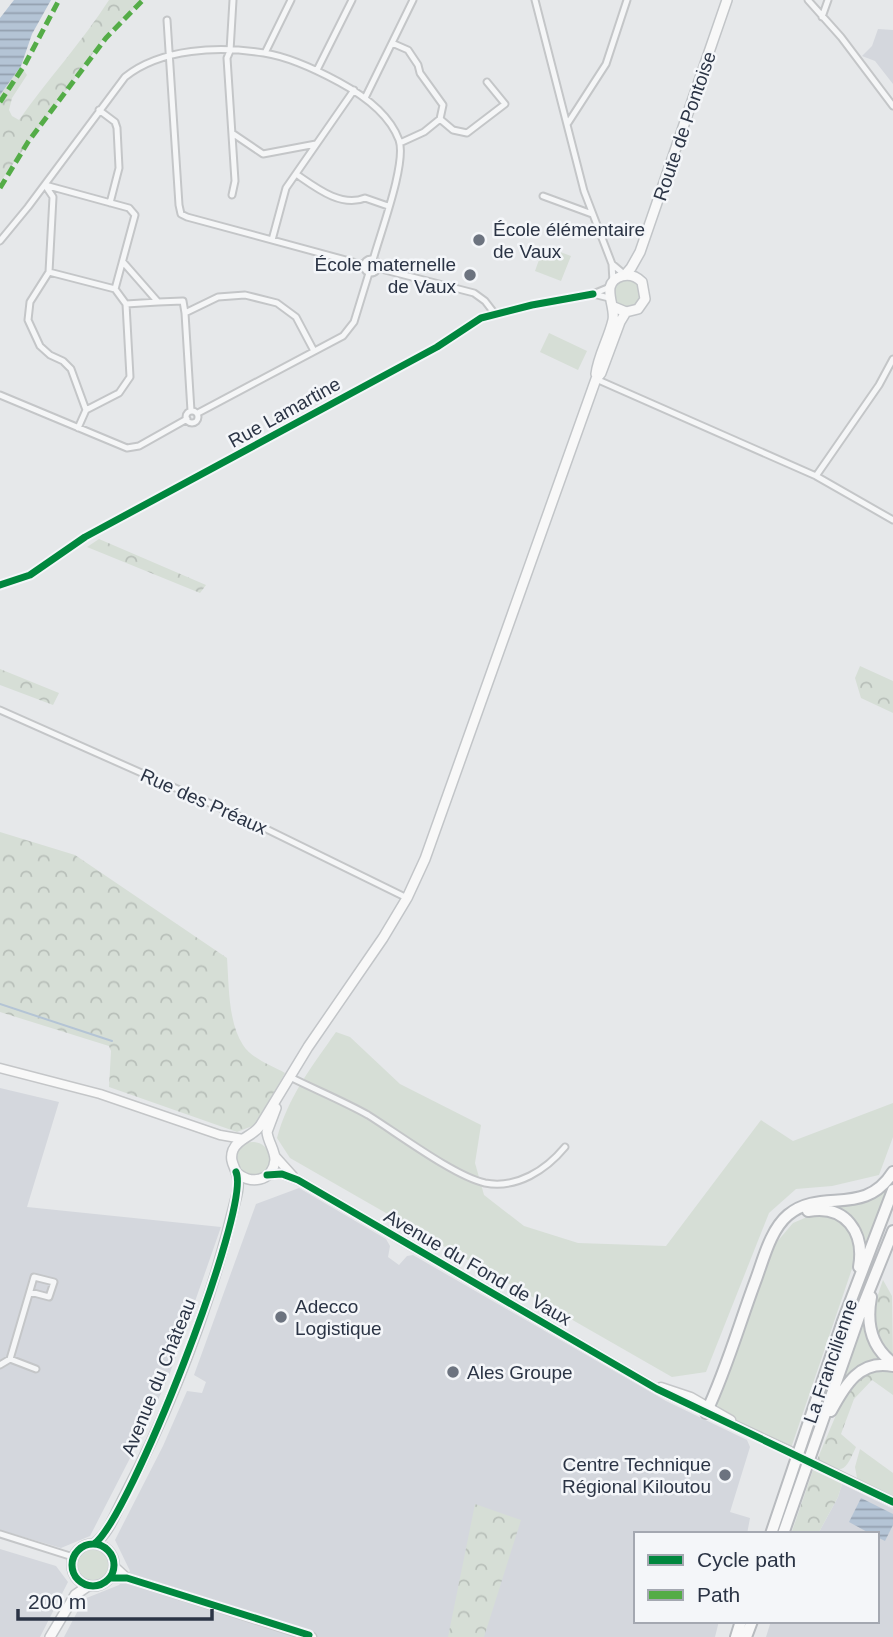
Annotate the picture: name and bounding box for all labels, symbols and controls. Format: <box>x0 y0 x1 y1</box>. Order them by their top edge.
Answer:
street label: Route de Pontoise <box>649 49 720 203</box>
place label: École élémentaire de Vaux <box>493 219 645 262</box>
marker: École élémentaire de Vaux <box>471 232 487 248</box>
place label: École maternelle de Vaux <box>314 254 456 297</box>
marker: École maternelle de Vaux <box>462 267 478 283</box>
street label: Rue Lamartine <box>225 373 344 452</box>
street label: Rue des Préaux <box>137 764 271 839</box>
street label: Avenue du Fond de Vaux <box>380 1205 576 1330</box>
street label: Avenue du Château <box>117 1296 200 1459</box>
place label: Adecco Logistique <box>295 1296 382 1339</box>
street label: La Francilienne <box>799 1296 862 1426</box>
marker: Adecco Logistique <box>273 1309 289 1325</box>
place label: Ales Groupe <box>467 1362 573 1383</box>
marker: Ales Groupe <box>445 1364 461 1380</box>
place label: Centre Technique Régional Kiloutou <box>562 1454 711 1497</box>
marker: Centre Technique Régional Kiloutou <box>717 1467 733 1483</box>
legend <box>634 1532 879 1623</box>
text: Cycle path <box>697 1548 796 1571</box>
scale bar <box>18 1578 212 1622</box>
text: Path <box>697 1583 740 1606</box>
text: 200 m <box>28 1590 86 1613</box>

